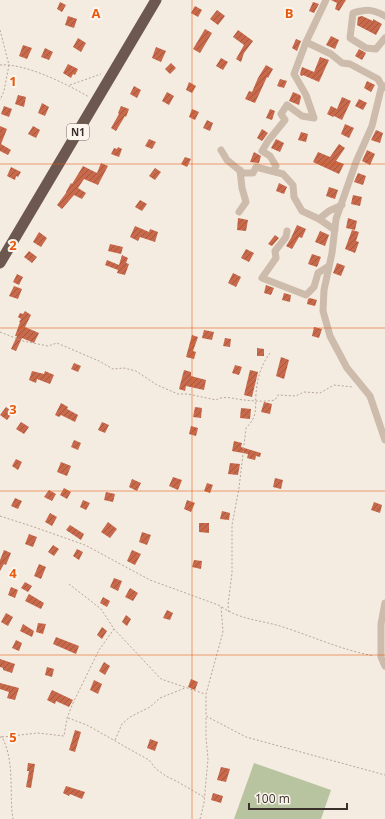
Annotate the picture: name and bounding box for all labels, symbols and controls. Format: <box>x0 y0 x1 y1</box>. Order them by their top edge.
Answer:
text: A <box>92 4 101 22</box>
text: B <box>285 4 294 22</box>
text: 1 <box>9 72 17 90</box>
road number: N1 <box>67 124 89 140</box>
text: 2 <box>9 236 17 254</box>
text: 3 <box>9 400 17 418</box>
text: 4 <box>9 564 17 582</box>
text: 5 <box>9 728 17 746</box>
scale bar <box>249 785 347 811</box>
text: 100 m <box>255 790 290 807</box>

